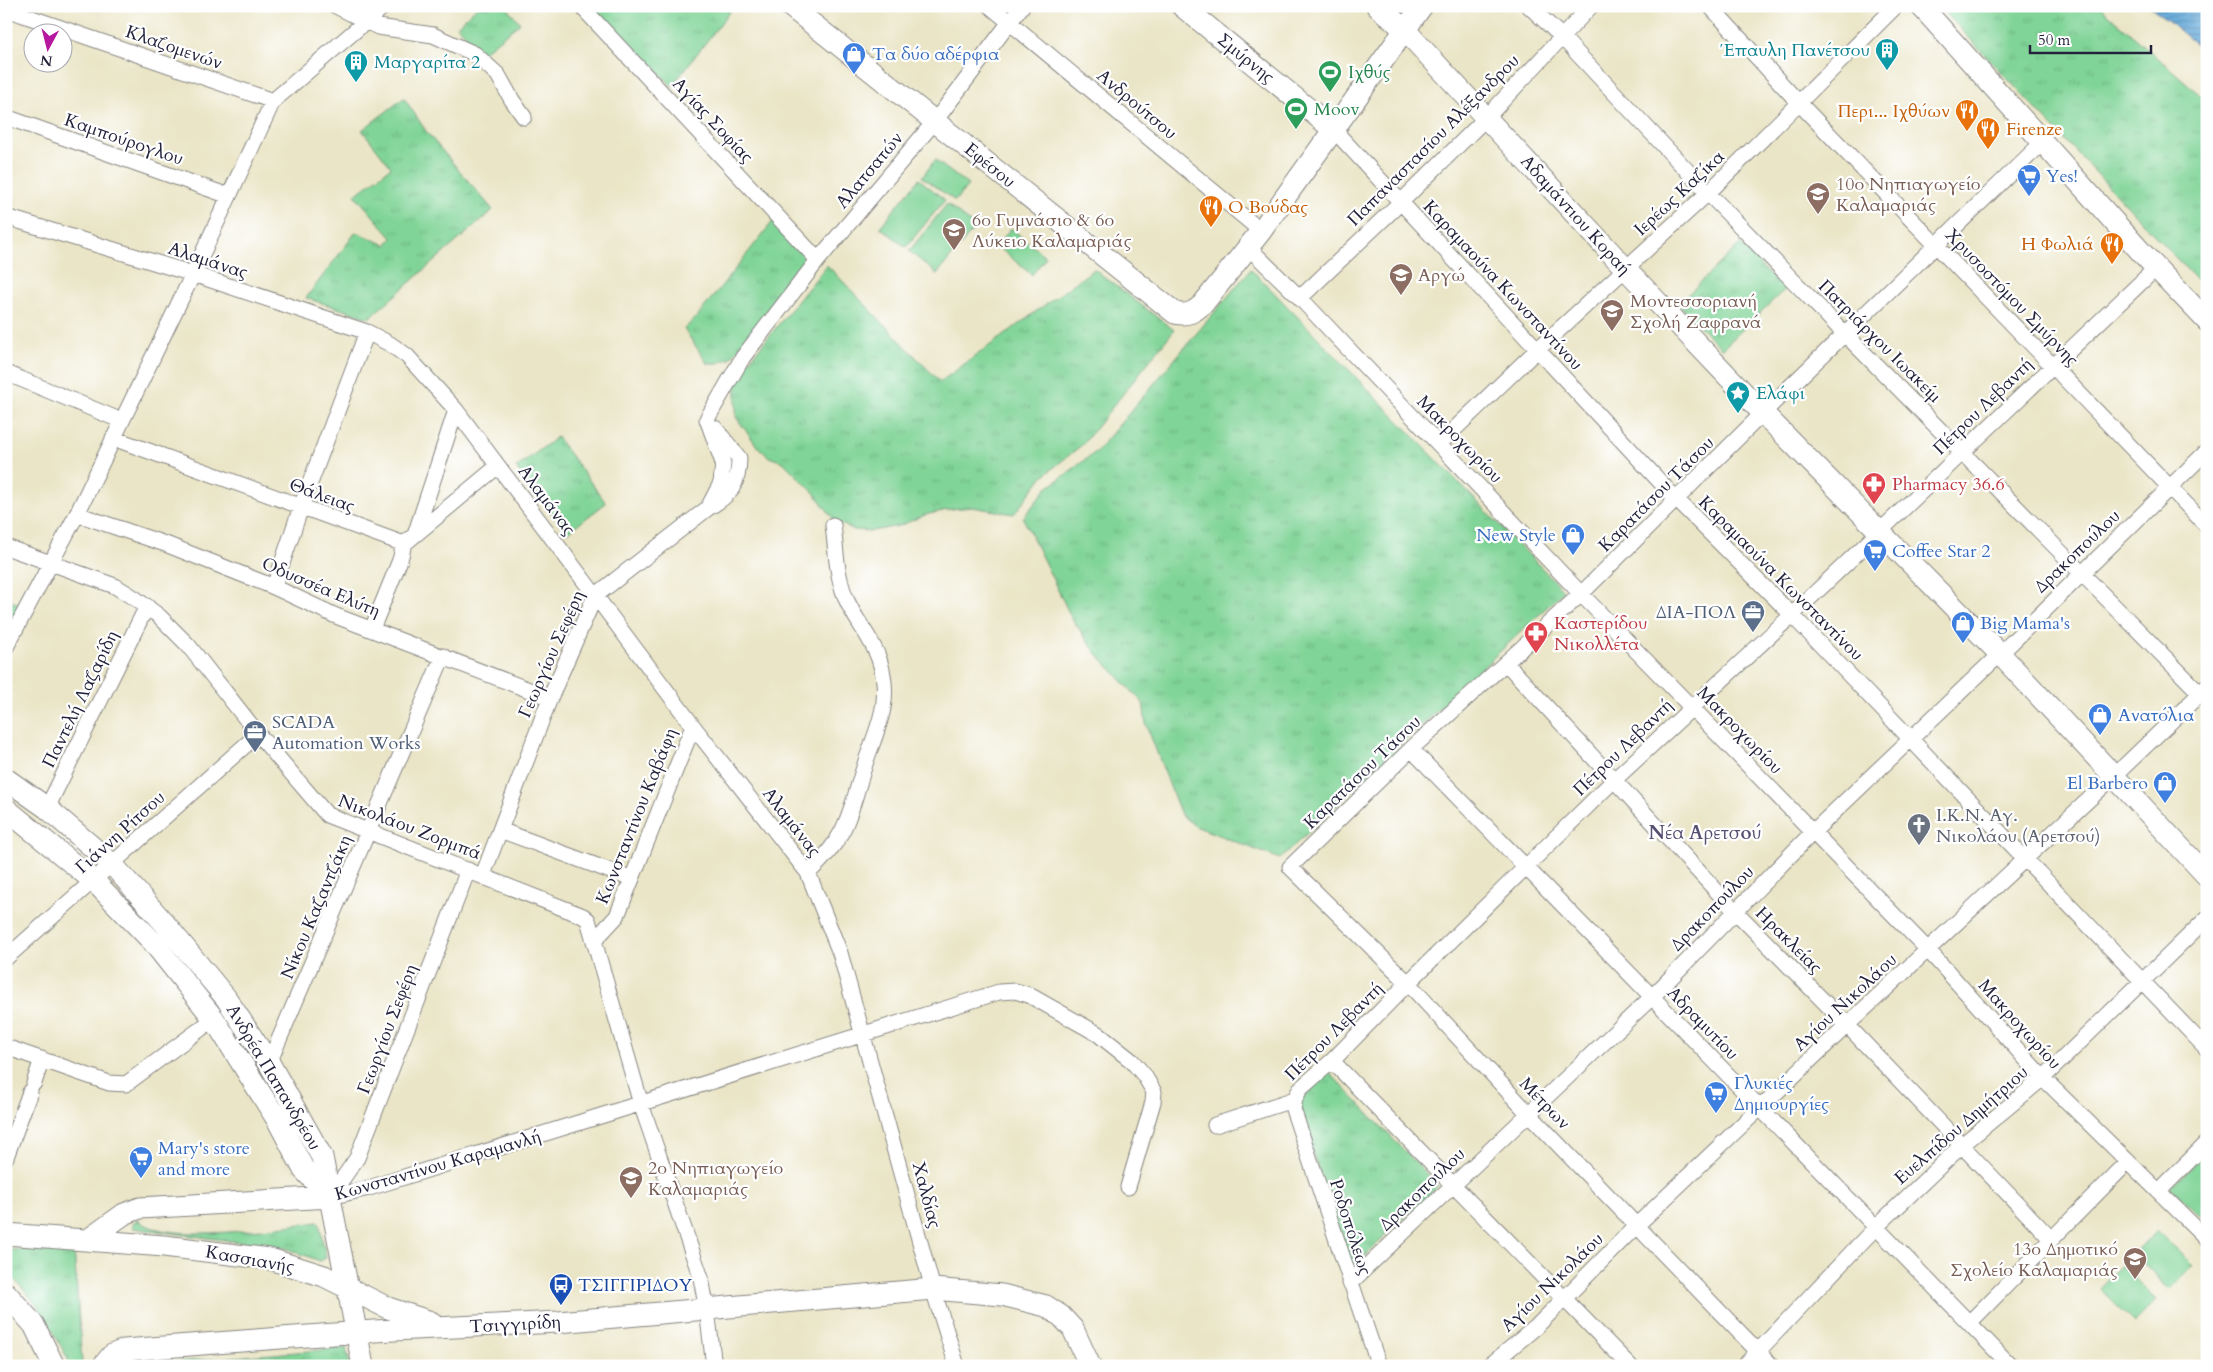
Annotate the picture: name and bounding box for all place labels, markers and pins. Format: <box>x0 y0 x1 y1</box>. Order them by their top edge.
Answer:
building icon: Έπαυλη Πανέτσου <box>1874 37 1900 71</box>
place label: Έπαυλη Πανέτσου <box>1720 38 1870 63</box>
shop icon: Τα δύο αδέρφια <box>841 41 867 75</box>
place label: Τα δύο αδέρφια <box>872 42 999 67</box>
building icon: Μαργαρίτα 2 <box>343 49 369 83</box>
place label: Μαργαρίτα 2 <box>374 50 480 75</box>
sports icon: Ιχθύς <box>1317 59 1343 93</box>
place label: Ιχθύς <box>1348 60 1391 85</box>
sports icon: Moov <box>1283 96 1309 130</box>
place label: Moov <box>1314 97 1360 122</box>
restaurant icon: Περι... Ιχθύων <box>1954 98 1980 132</box>
place label: Περι... Ιχθύων <box>1837 99 1950 124</box>
restaurant icon: Firenze <box>1975 116 2001 150</box>
place label: Firenze <box>2006 117 2063 142</box>
supermarket icon: Yes! <box>2016 163 2042 197</box>
place label: Yes! <box>2046 164 2078 189</box>
place label: 10ο Νηπιαγωγείο Καλαμαριάς <box>1836 172 1981 218</box>
school or university icon: 10ο Νηπιαγωγείο Καλαμαριάς <box>1805 181 1831 215</box>
restaurant icon: Ο Βούδας <box>1198 194 1224 228</box>
place label: Ο Βούδας <box>1228 195 1308 220</box>
place label: 6ο Γυμνάσιο & 6ο Λύκειο Καλαμαριάς <box>972 208 1132 254</box>
school or university icon: 6ο Γυμνάσιο & 6ο Λύκειο Καλαμαριάς <box>941 217 967 251</box>
restaurant icon: Η Φωλιά <box>2099 231 2125 265</box>
place label: Η Φωλιά <box>2021 232 2094 257</box>
school or university icon: Αργώ <box>1388 262 1414 296</box>
place label: Αργώ <box>1418 263 1465 288</box>
place label: Μοντεσσοριανή Σχολή Ζαφρανά <box>1630 289 1762 335</box>
school or university icon: Μοντεσσοριανή Σχολή Ζαφρανά <box>1599 298 1625 332</box>
place icon: Ελάφι <box>1725 380 1751 414</box>
place label: Ελάφι <box>1756 381 1805 406</box>
pharmacy icon: Pharmacy 36.6 <box>1861 471 1887 505</box>
place label: Pharmacy 36.6 <box>1892 472 2005 497</box>
shop icon: New Style <box>1560 522 1586 556</box>
place label: New Style <box>1476 523 1556 548</box>
supermarket icon: Coffee Star 2 <box>1862 538 1888 572</box>
place label: Coffee Star 2 <box>1892 539 1991 564</box>
office icon: ΔΙΑ-ΠΟΛ <box>1740 599 1766 633</box>
place label: ΔΙΑ-ΠΟΛ <box>1656 600 1736 625</box>
shop icon: Big Mama's <box>1950 610 1976 644</box>
place label: Καστερίδου Νικολλέτα <box>1554 611 1647 657</box>
place label: Big Mama's <box>1980 611 2070 636</box>
pharmacy icon: Καστερίδου Νικολλέτα <box>1523 620 1549 654</box>
shop icon: Ανατόλια <box>2087 702 2113 736</box>
place label: Ανατόλια <box>2118 703 2194 728</box>
place label: SCADA Automation Works <box>272 710 420 756</box>
office icon: SCADA Automation Works <box>242 719 268 753</box>
shop icon: El Barbero <box>2152 770 2178 804</box>
place label: El Barbero <box>2067 771 2148 796</box>
place label: Ι.Κ.Ν. Αγ. Νικολάου (Αρετσού) <box>1936 803 2100 849</box>
church icon: Ι.Κ.Ν. Αγ. Νικολάου (Αρετσού) <box>1906 812 1932 846</box>
place label: Γλυκιές Δημιουργίες <box>1734 1071 1829 1117</box>
supermarket icon: Γλυκιές Δημιουργίες <box>1703 1080 1729 1114</box>
place label: Mary's store and more <box>158 1136 250 1182</box>
supermarket icon: Mary's store and more <box>128 1145 154 1179</box>
place label: 2ο Νηπιαγωγείο Καλαμαριάς <box>648 1156 783 1202</box>
school or university icon: 2ο Νηπιαγωγείο Καλαμαριάς <box>618 1165 644 1199</box>
place label: 13ο Δημοτικό Σχολείο Καλαμαριάς <box>1950 1237 2118 1283</box>
school or university icon: 13ο Δημοτικό Σχολείο Καλαμαριάς <box>2122 1246 2148 1280</box>
bus stop icon: ΤΣΙΓΓΙΡΙΔΟΥ <box>548 1272 574 1306</box>
place label: ΤΣΙΓΓΙΡΙΔΟΥ <box>578 1273 693 1298</box>

